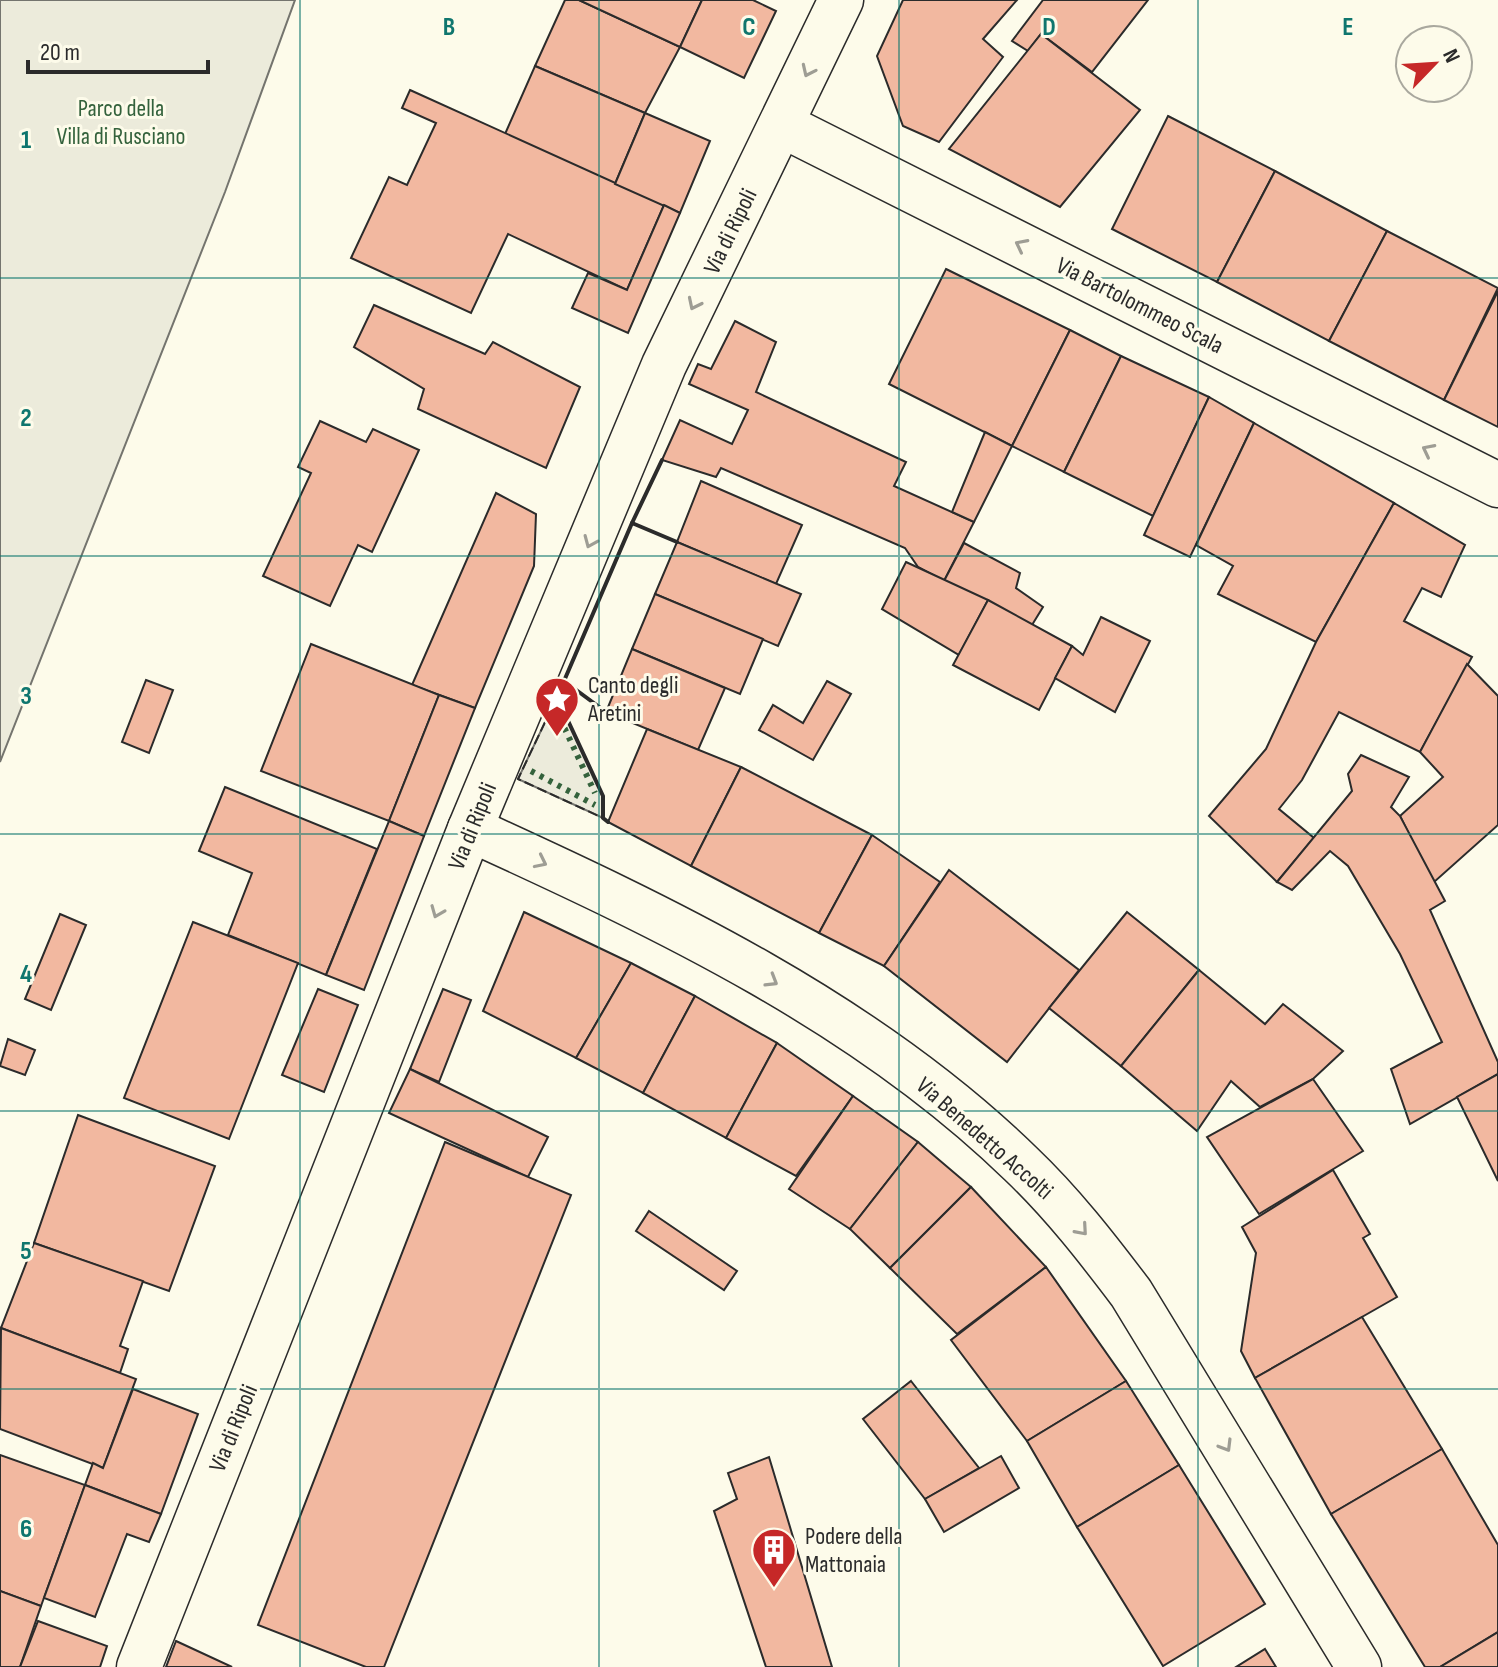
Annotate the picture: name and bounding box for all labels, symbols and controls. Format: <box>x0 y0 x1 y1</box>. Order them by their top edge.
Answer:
text: B <box>443 12 455 43</box>
text: C <box>742 12 756 43</box>
text: D <box>1042 12 1056 43</box>
text: E <box>1342 12 1354 43</box>
scale bar <box>28 24 208 74</box>
north arrow <box>1394 24 1474 104</box>
text: 20 m <box>40 38 80 67</box>
text: N <box>1436 45 1465 67</box>
one-way arrow <box>802 62 818 77</box>
park label: Parco della Villa di Rusciano <box>57 94 185 151</box>
text: 1 <box>21 125 31 156</box>
street label: Via di Ripoli <box>697 184 764 279</box>
one-way arrow <box>1015 239 1030 254</box>
street label: Via Bartolommeo Scala <box>1051 251 1228 360</box>
one-way arrow <box>688 296 704 311</box>
text: 2 <box>20 403 32 434</box>
one-way arrow <box>1422 444 1437 460</box>
one-way arrow <box>583 534 599 548</box>
place label: Canto degli Aretini <box>587 671 678 728</box>
place icon: Canto degli Aretini <box>533 675 581 738</box>
text: 3 <box>20 681 32 712</box>
street label: Via di Ripoli <box>442 778 503 874</box>
one-way arrow <box>532 852 547 868</box>
one-way arrow <box>430 904 447 918</box>
text: 4 <box>20 959 32 990</box>
one-way arrow <box>763 971 778 986</box>
street label: Via Benedetto Accolti <box>910 1071 1059 1206</box>
one-way arrow <box>1072 1221 1087 1236</box>
text: 5 <box>20 1236 32 1267</box>
street label: Via di Ripoli <box>203 1380 264 1476</box>
one-way arrow <box>1216 1437 1232 1452</box>
text: 6 <box>20 1514 32 1545</box>
place label: Podere della Mattonaia <box>805 1522 903 1579</box>
building icon: Podere della Mattonaia <box>750 1526 798 1589</box>

